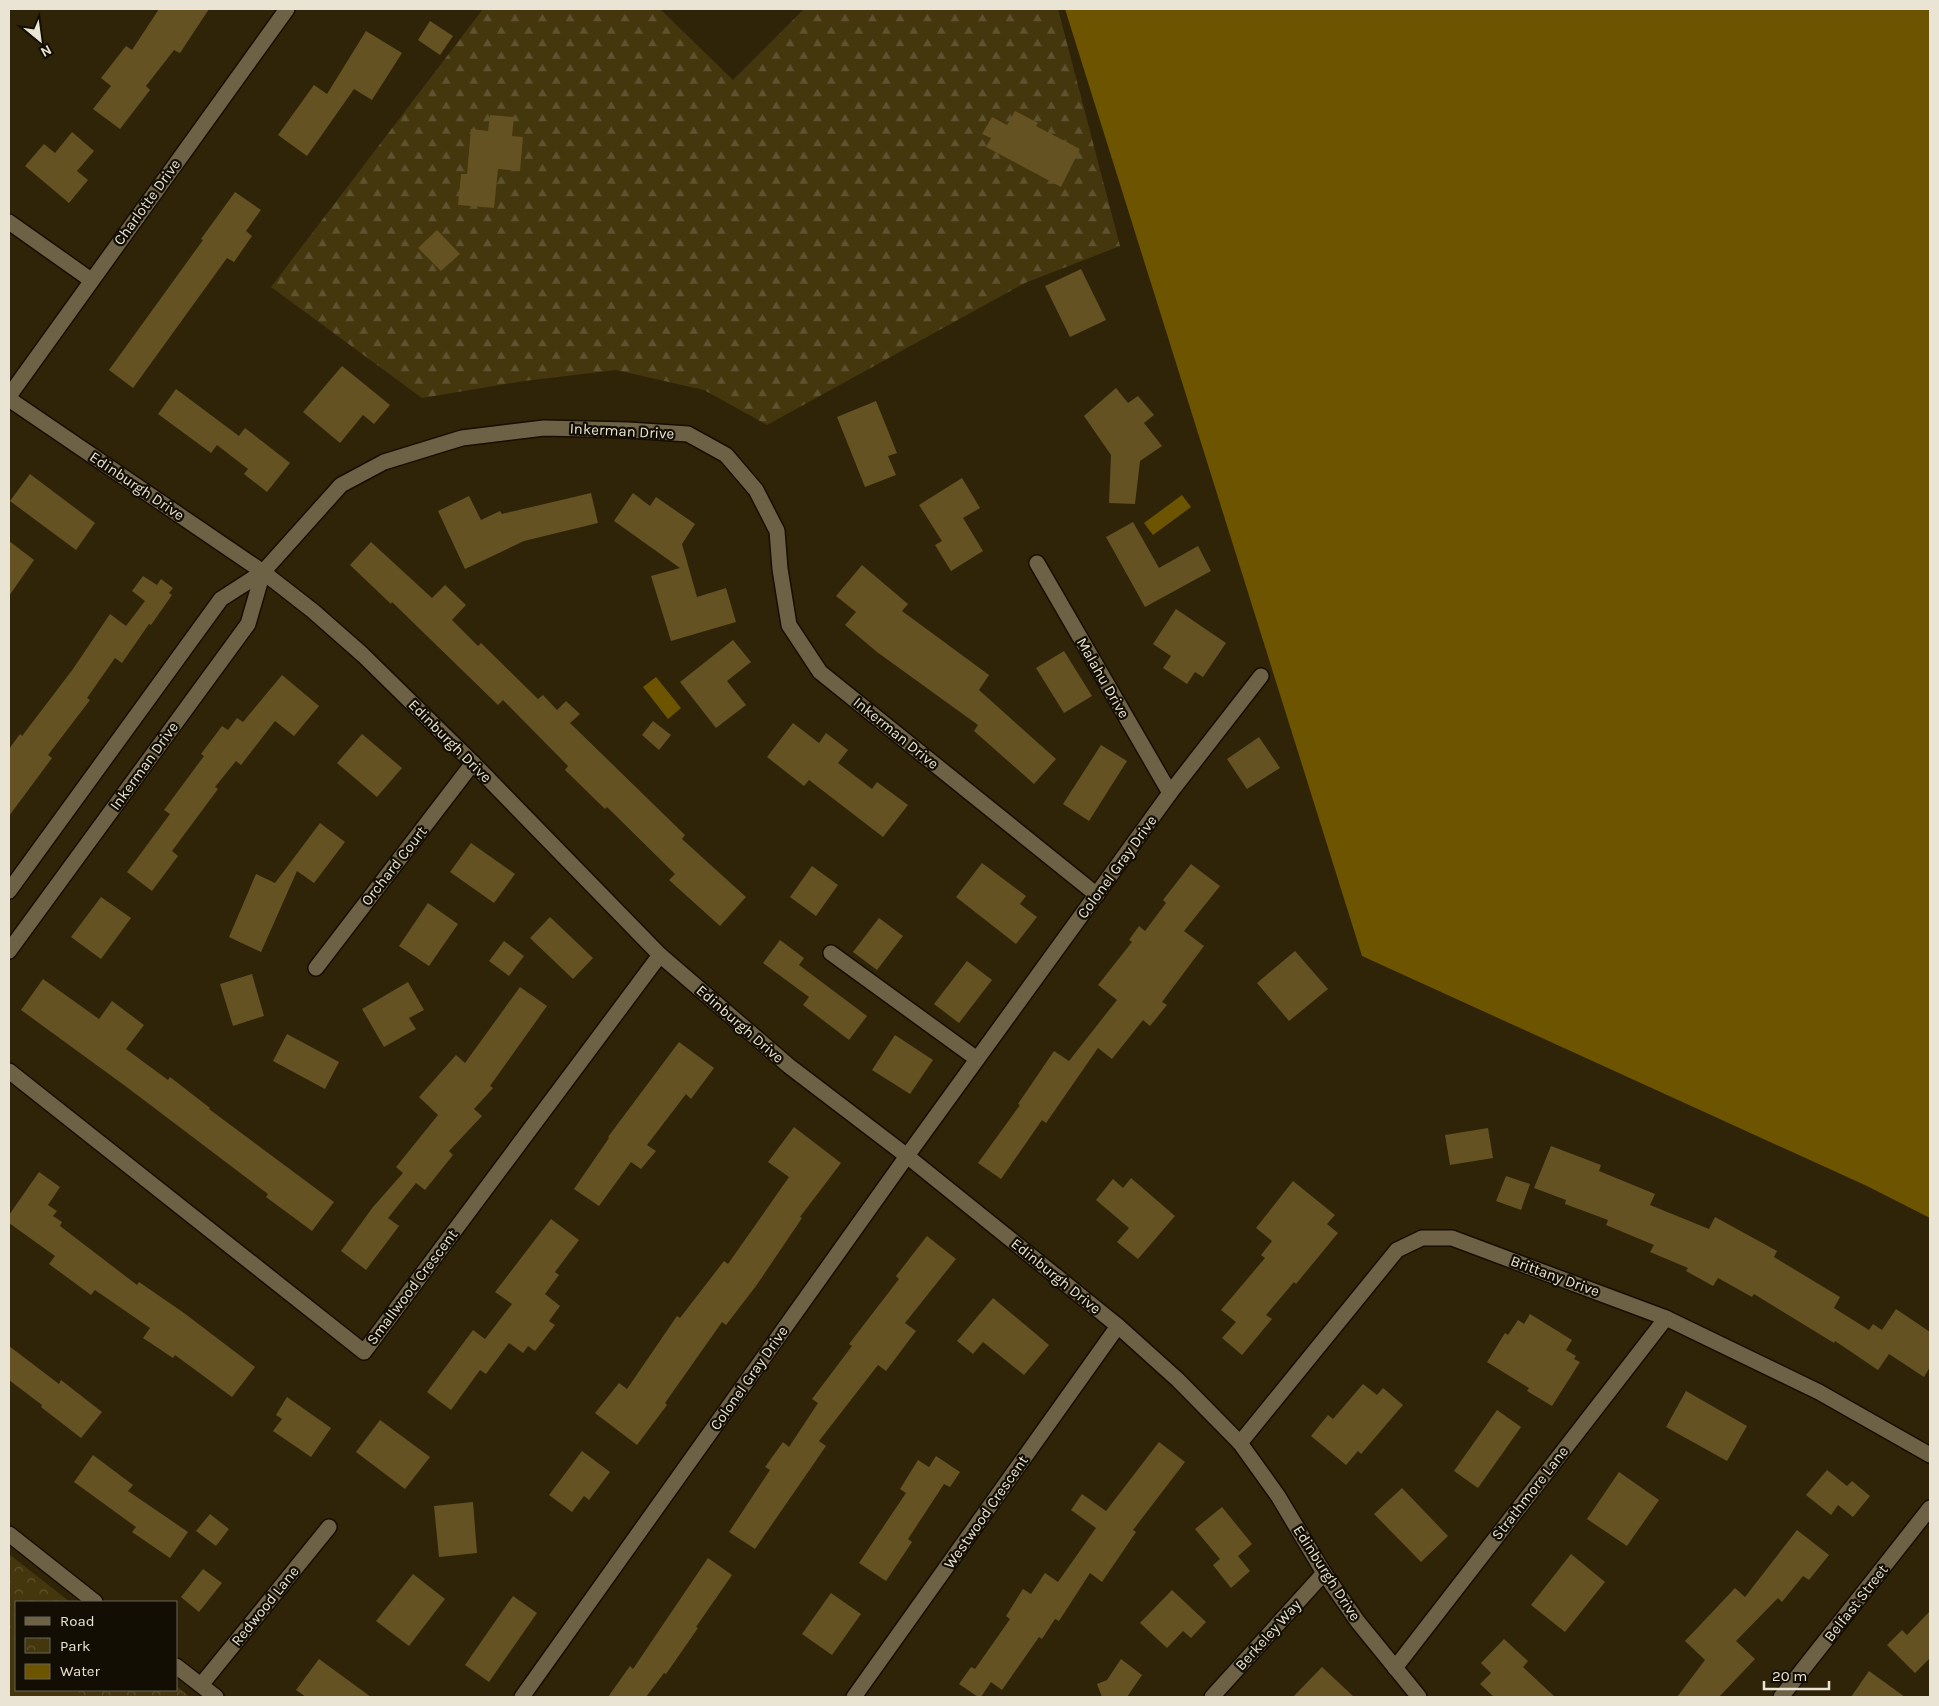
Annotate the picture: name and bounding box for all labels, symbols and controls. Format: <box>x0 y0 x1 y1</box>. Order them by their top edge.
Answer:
north arrow <box>15 15 65 65</box>
text: N <box>38 41 55 61</box>
street label: Charlotte Drive <box>110 155 184 249</box>
street label: Inkerman Drive <box>569 419 675 443</box>
street label: Edinburgh Drive <box>86 448 188 524</box>
street label: Malahu Drive <box>1073 634 1133 722</box>
street label: Inkerman Drive <box>850 693 942 773</box>
street label: Edinburgh Drive <box>405 696 495 786</box>
street label: Inkerman Drive <box>106 718 182 814</box>
street label: Colonel Gray Drive <box>1074 812 1160 922</box>
street label: Orchard Court <box>357 823 431 909</box>
street label: Edinburgh Drive <box>693 981 787 1067</box>
street label: Smallwood Crescent <box>363 1225 461 1348</box>
street label: Edinburgh Drive <box>1008 1234 1104 1318</box>
street label: Brittany Drive <box>1508 1252 1602 1300</box>
street label: Colonel Gray Drive <box>706 1322 792 1434</box>
street label: Strathmore Lane <box>1488 1443 1572 1543</box>
street label: Westwood Crescent <box>940 1452 1032 1572</box>
street label: Edinburgh Drive <box>1289 1522 1365 1624</box>
street label: Belfast Street <box>1820 1561 1892 1645</box>
street label: Redwood Lane <box>227 1562 303 1650</box>
street label: Berkeley Way <box>1231 1596 1305 1674</box>
legend <box>15 1601 178 1691</box>
text: Road <box>60 1612 95 1630</box>
text: Park <box>60 1637 90 1655</box>
scale bar <box>1764 1658 1829 1690</box>
text: Water <box>60 1662 101 1680</box>
text: 20 m <box>1772 1667 1807 1685</box>

